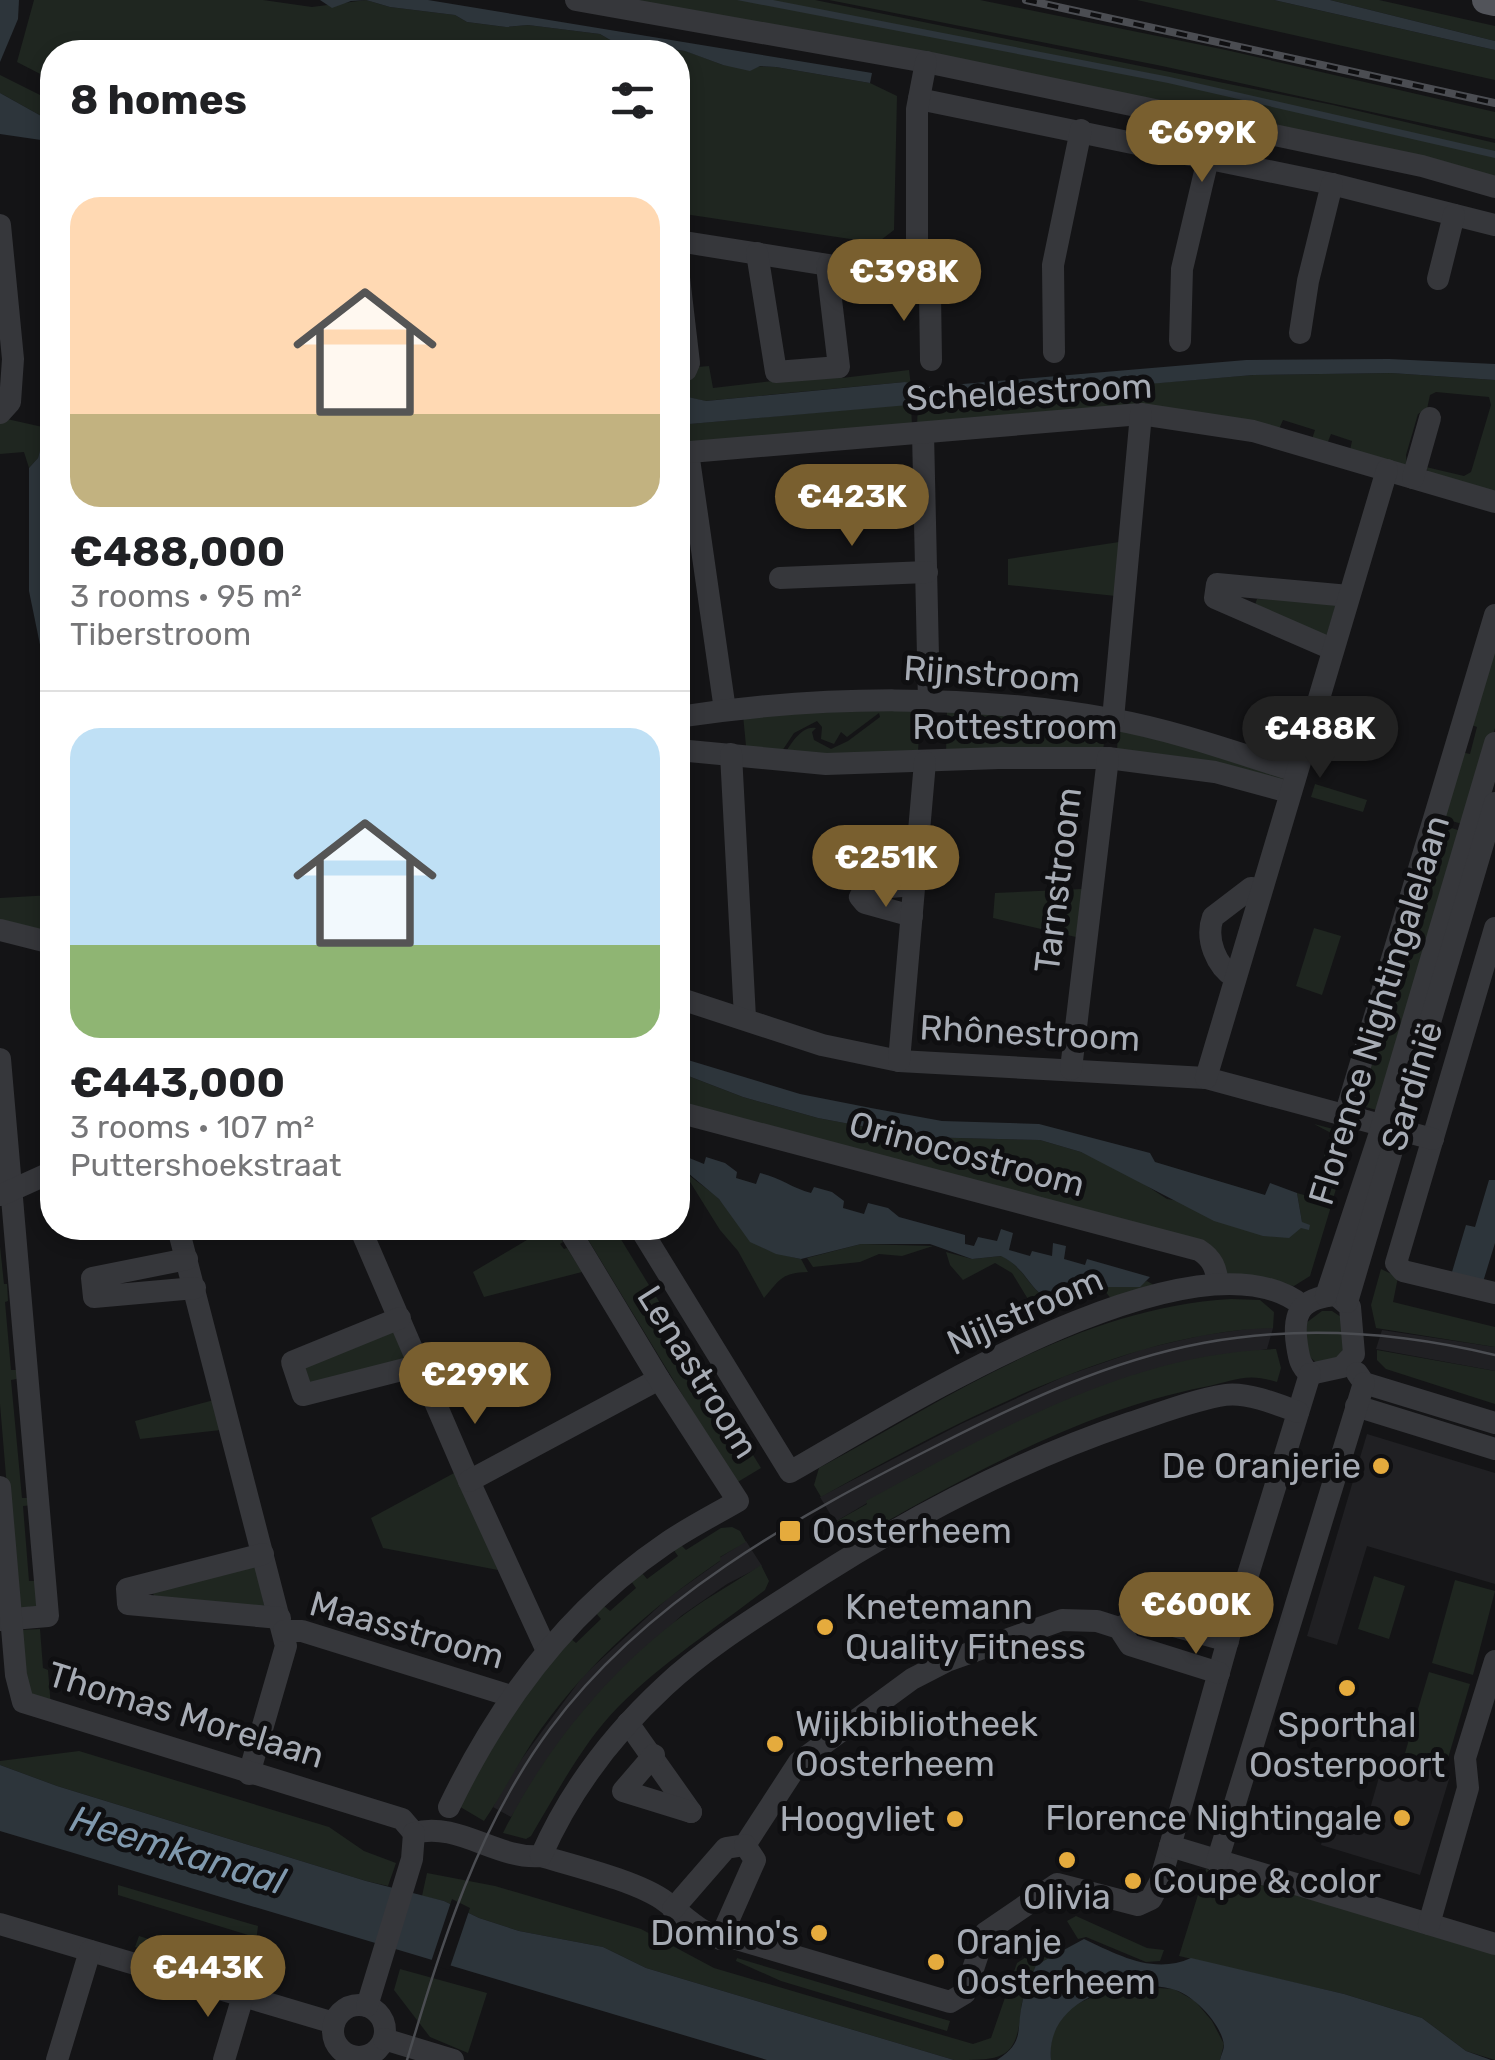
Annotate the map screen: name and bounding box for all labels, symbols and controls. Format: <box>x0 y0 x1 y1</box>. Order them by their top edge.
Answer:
icon: filters <box>605 73 660 128</box>
text: 8 homes <box>70 75 247 125</box>
pin: €699K <box>1132 100 1272 185</box>
text: €699K <box>1148 113 1256 151</box>
pin: €398K <box>834 239 974 324</box>
text: €398K <box>849 252 959 290</box>
icon: home <box>275 262 455 442</box>
street label: Scheldestroom <box>905 365 1153 419</box>
pin: €423K <box>782 464 922 549</box>
text: €423K <box>797 477 907 515</box>
text: €488,000 <box>70 527 285 577</box>
text: 3 rooms · 95 m² <box>70 577 302 615</box>
text: Tiberstroom <box>70 615 251 653</box>
street label: Rijnstroom <box>902 647 1082 701</box>
pin: €488K <box>1250 696 1390 781</box>
street label: Rottestroom <box>912 706 1118 748</box>
text: €488K <box>1264 709 1376 747</box>
street label: Tarnstroom <box>1026 785 1090 975</box>
icon: home <box>275 793 455 973</box>
street label: Florence Nightingalelaan <box>1300 810 1458 1210</box>
pin: €251K <box>816 825 956 910</box>
text: €251K <box>834 838 938 876</box>
street label: Rhônestroom <box>919 1006 1141 1060</box>
street label: Sardinië <box>1373 1016 1451 1156</box>
text: €443,000 <box>70 1058 285 1108</box>
street label: Orinocostroom <box>845 1102 1089 1206</box>
text: 3 rooms · 107 m² <box>70 1108 314 1146</box>
text: Puttershoekstraat <box>70 1146 342 1184</box>
street label: Nijlstroom <box>941 1258 1109 1364</box>
street label: Lenastroom <box>628 1278 768 1466</box>
pin: €299K <box>405 1342 545 1427</box>
text: €299K <box>421 1355 529 1393</box>
place label: De Oranjerie <box>1162 1445 1361 1487</box>
marker: De Oranjerie <box>1370 1455 1392 1477</box>
place label: Oosterheem <box>812 1510 1012 1552</box>
marker: Oosterheem <box>777 1518 803 1544</box>
pin: €600K <box>1126 1572 1266 1657</box>
street label: Maasstroom <box>305 1582 509 1678</box>
text: €600K <box>1141 1585 1251 1623</box>
place label: Knetemann Quality Fitness <box>845 1586 1086 1668</box>
marker: Knetemann Quality Fitness <box>814 1616 836 1638</box>
street label: Thomas Morelaan <box>43 1653 329 1777</box>
marker: Sporthal Oosterpoort <box>1336 1677 1358 1699</box>
place label: Wijkbibliotheek Oosterheem <box>795 1703 1038 1785</box>
place label: Sporthal Oosterpoort <box>1249 1704 1445 1786</box>
marker: Wijkbibliotheek Oosterheem <box>764 1733 786 1755</box>
water label: Heemkanaal <box>65 1796 292 1905</box>
place label: Florence Nightingale <box>1045 1797 1382 1839</box>
place label: Hoogvliet <box>779 1798 935 1840</box>
marker: Florence Nightingale <box>1391 1807 1413 1829</box>
marker: Hoogvliet <box>944 1808 966 1830</box>
marker: Olivia <box>1056 1849 1078 1871</box>
place label: Coupe & color <box>1153 1860 1381 1902</box>
marker: Coupe & color <box>1122 1870 1144 1892</box>
place label: Olivia <box>1023 1876 1111 1918</box>
place label: Domino's <box>650 1912 799 1954</box>
place label: Oranje Oosterheem <box>956 1921 1156 2003</box>
marker: Domino's <box>808 1922 830 1944</box>
pin: €443K <box>138 1935 278 2020</box>
text: €443K <box>152 1948 264 1986</box>
marker: Oranje Oosterheem <box>925 1951 947 1973</box>

